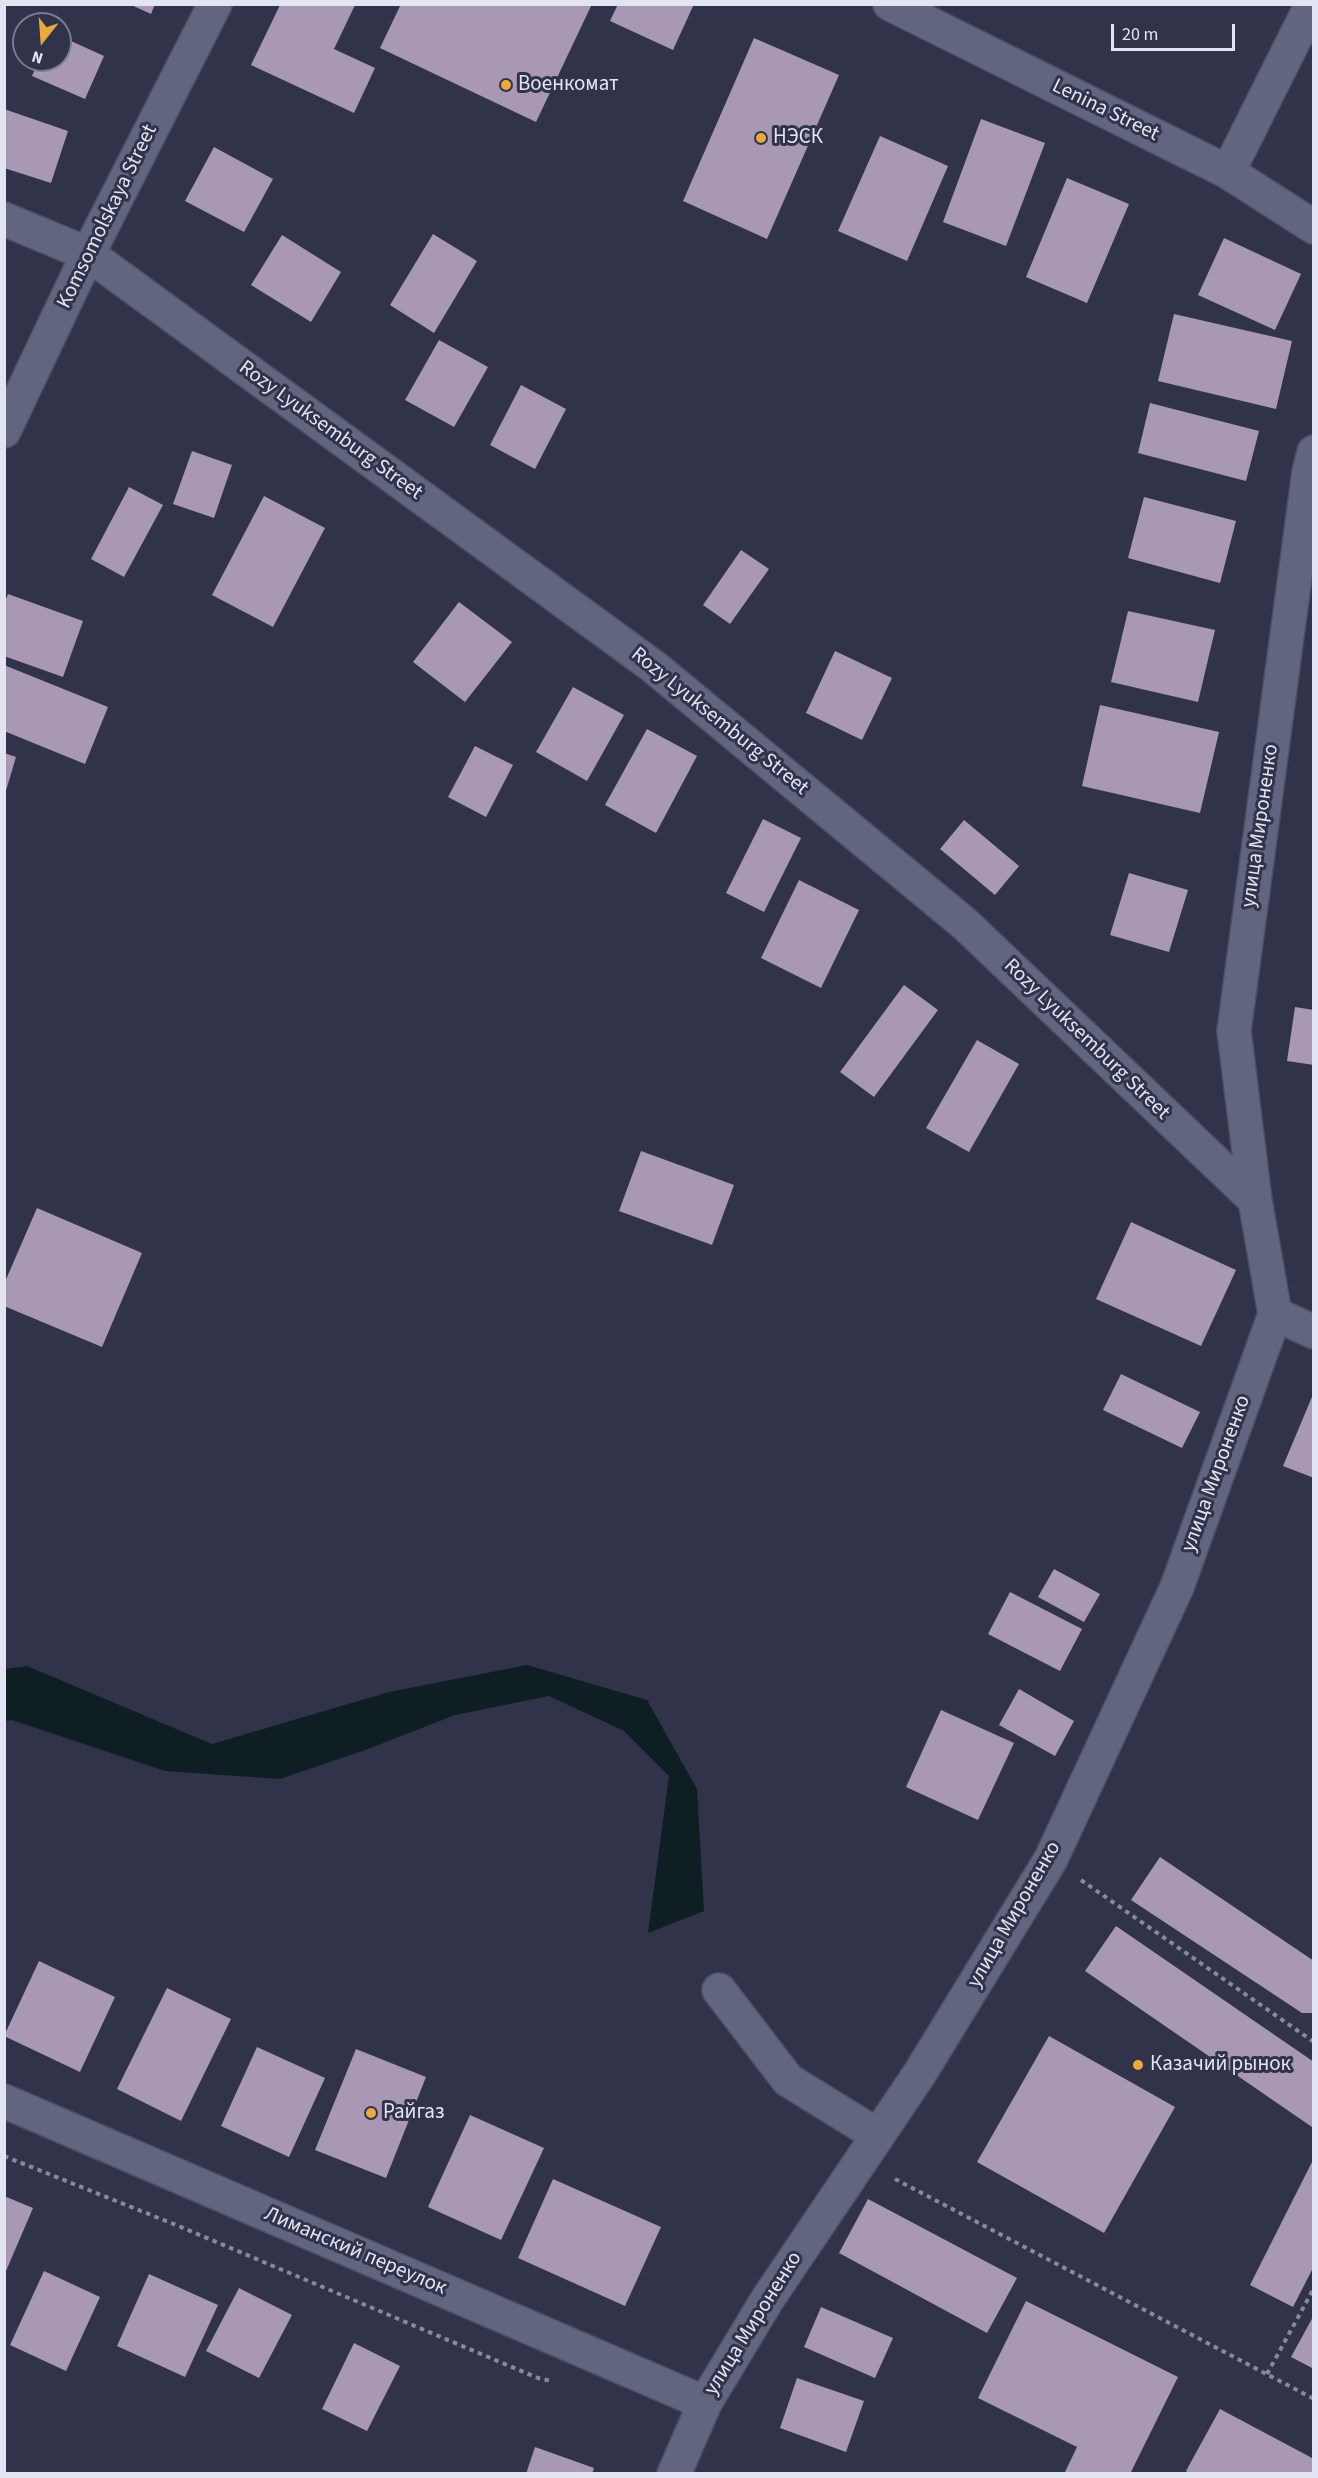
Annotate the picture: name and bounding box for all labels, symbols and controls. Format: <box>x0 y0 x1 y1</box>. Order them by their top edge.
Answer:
north arrow <box>12 12 72 72</box>
scale bar <box>1114 12 1238 50</box>
text: 20 m <box>1122 22 1158 47</box>
text: N <box>29 45 46 69</box>
place label: Военкомат <box>518 72 619 98</box>
street label: Lenina Street <box>1047 74 1163 148</box>
marker: Военкомат <box>499 78 513 92</box>
street label: Komsomolskaya Street <box>53 121 163 313</box>
place label: НЭСК <box>773 125 823 151</box>
marker: НЭСК <box>754 131 768 145</box>
street label: Rozy Lyuksemburg Street <box>233 356 427 506</box>
street label: Rozy Lyuksemburg Street <box>625 643 813 801</box>
street label: улица Мироненко <box>1237 743 1285 909</box>
street label: Rozy Lyuksemburg Street <box>998 954 1174 1126</box>
street label: улица Мироненко <box>1177 1392 1257 1556</box>
street label: улица Мироненко <box>963 1837 1067 1993</box>
place label: Казачий рынок <box>1150 2052 1291 2078</box>
marker: Казачий рынок <box>1131 2058 1145 2072</box>
place label: Райгаз <box>383 2100 445 2126</box>
marker: Райгаз <box>364 2106 378 2120</box>
street label: Лиманский переулок <box>260 2202 450 2302</box>
street label: улица Мироненко <box>700 2247 808 2401</box>

